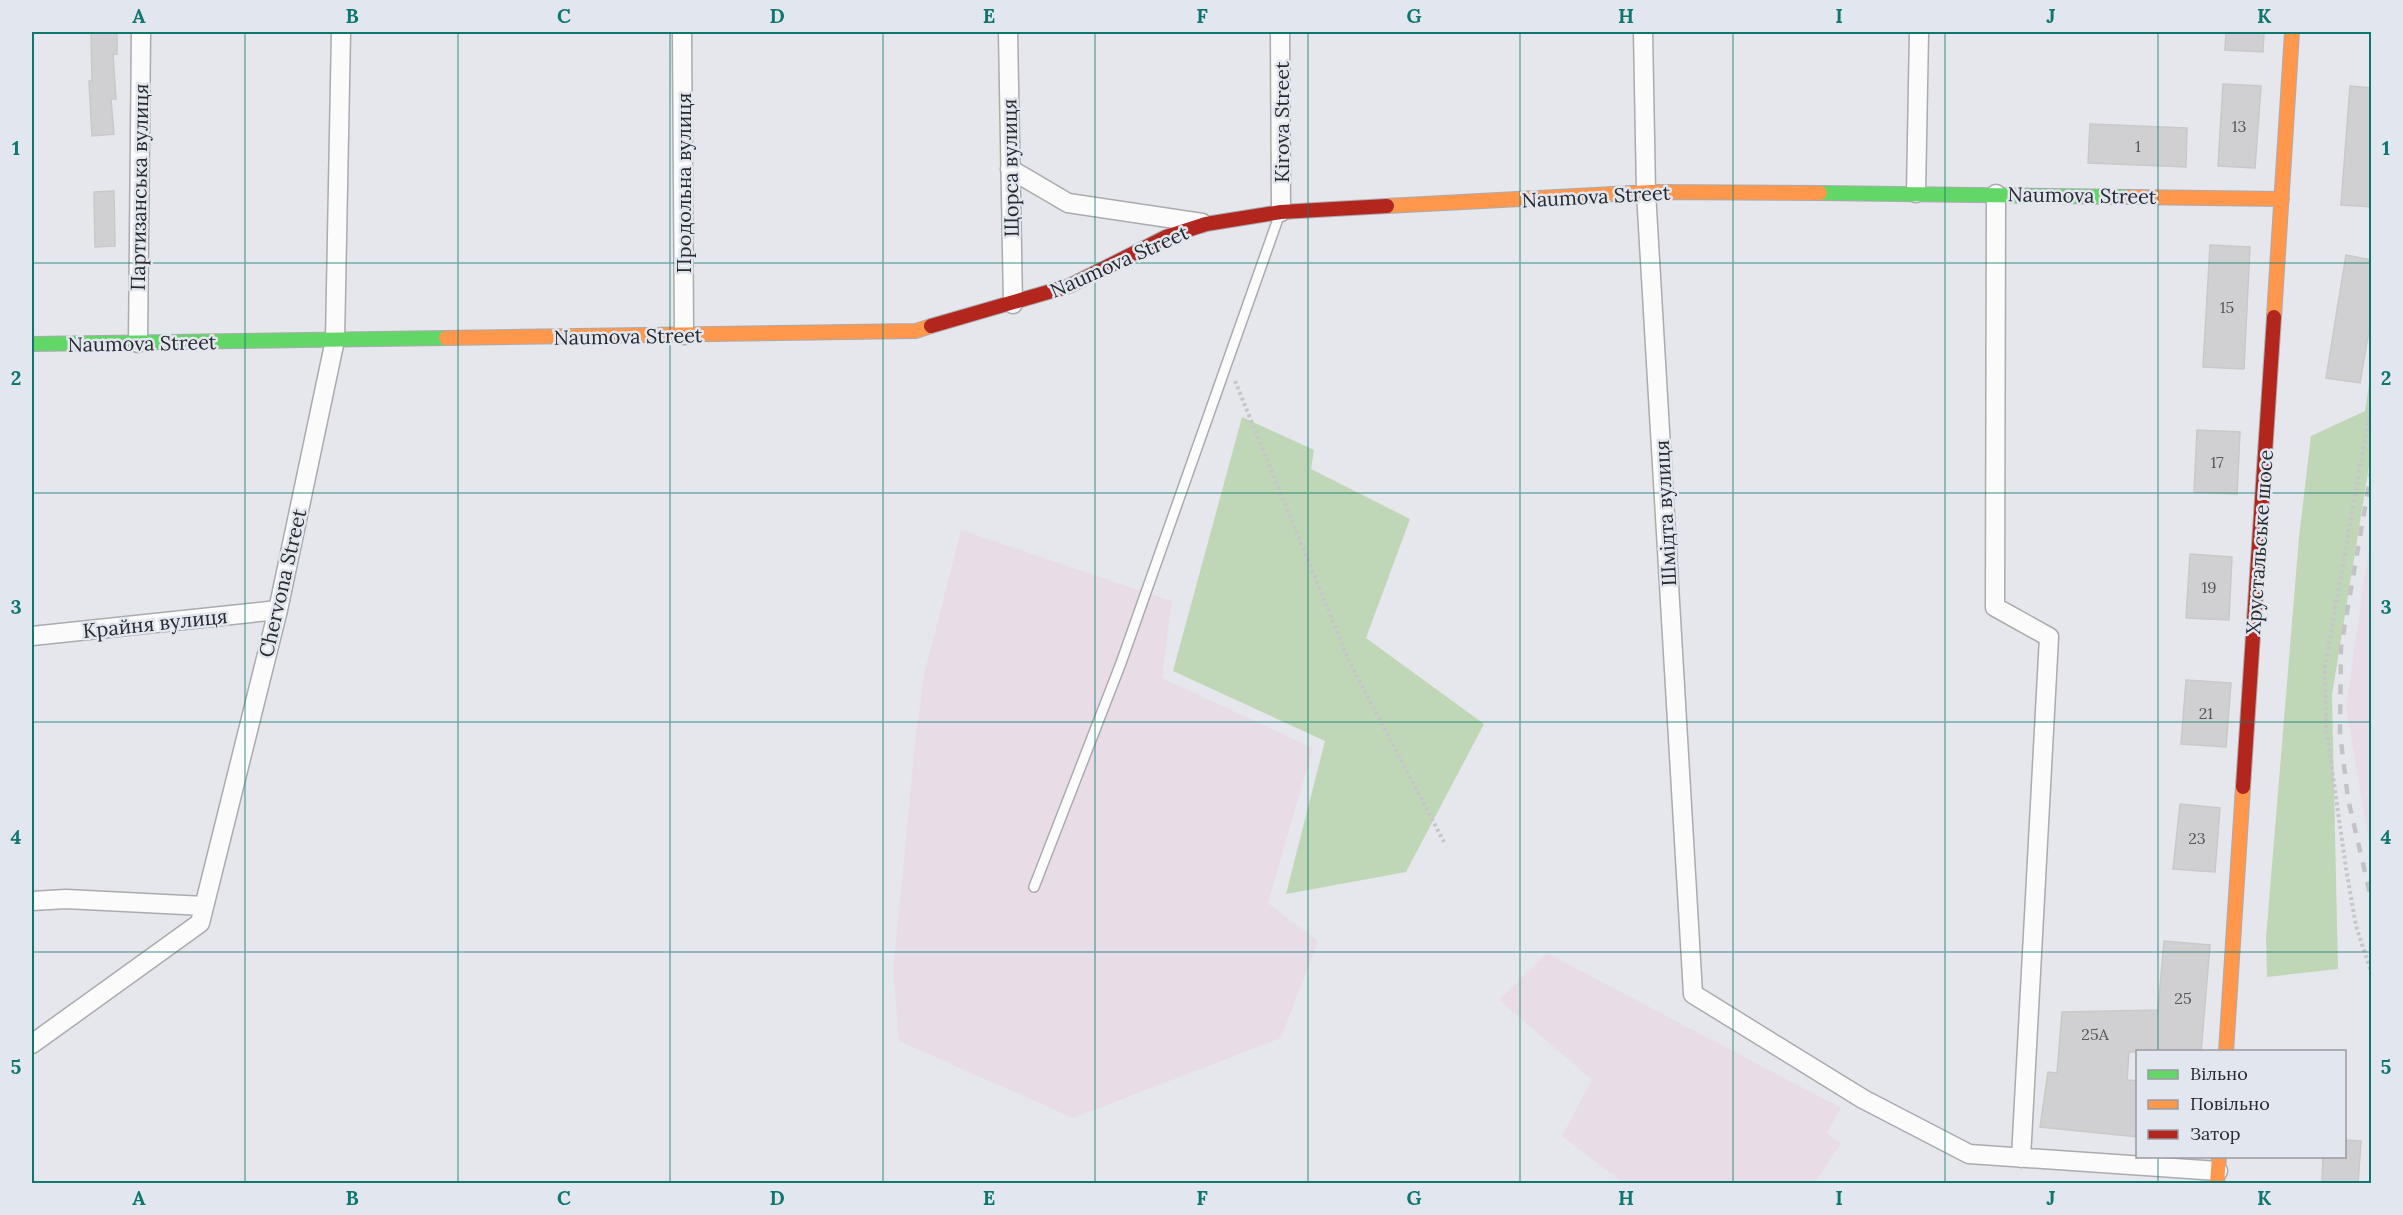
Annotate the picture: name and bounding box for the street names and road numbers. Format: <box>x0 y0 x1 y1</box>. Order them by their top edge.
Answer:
street label: Kirova Street <box>1269 61 1294 183</box>
street label: Партизанська вулиця <box>125 83 153 291</box>
street label: Продольна вулиця <box>671 93 696 273</box>
street label: Щорса вулиця <box>996 99 1024 237</box>
street label: Naumova Street <box>1521 180 1671 212</box>
street label: Naumova Street <box>2007 181 2157 209</box>
street label: Naumova Street <box>1046 219 1192 303</box>
street label: Naumova Street <box>553 322 703 350</box>
street label: Naumova Street <box>67 329 217 357</box>
street label: Шмідта вулиця <box>1649 439 1681 587</box>
street label: Хрустальське шосе <box>2240 449 2278 635</box>
street label: Chervona Street <box>253 506 311 660</box>
street label: Крайня вулиця <box>81 603 229 643</box>

